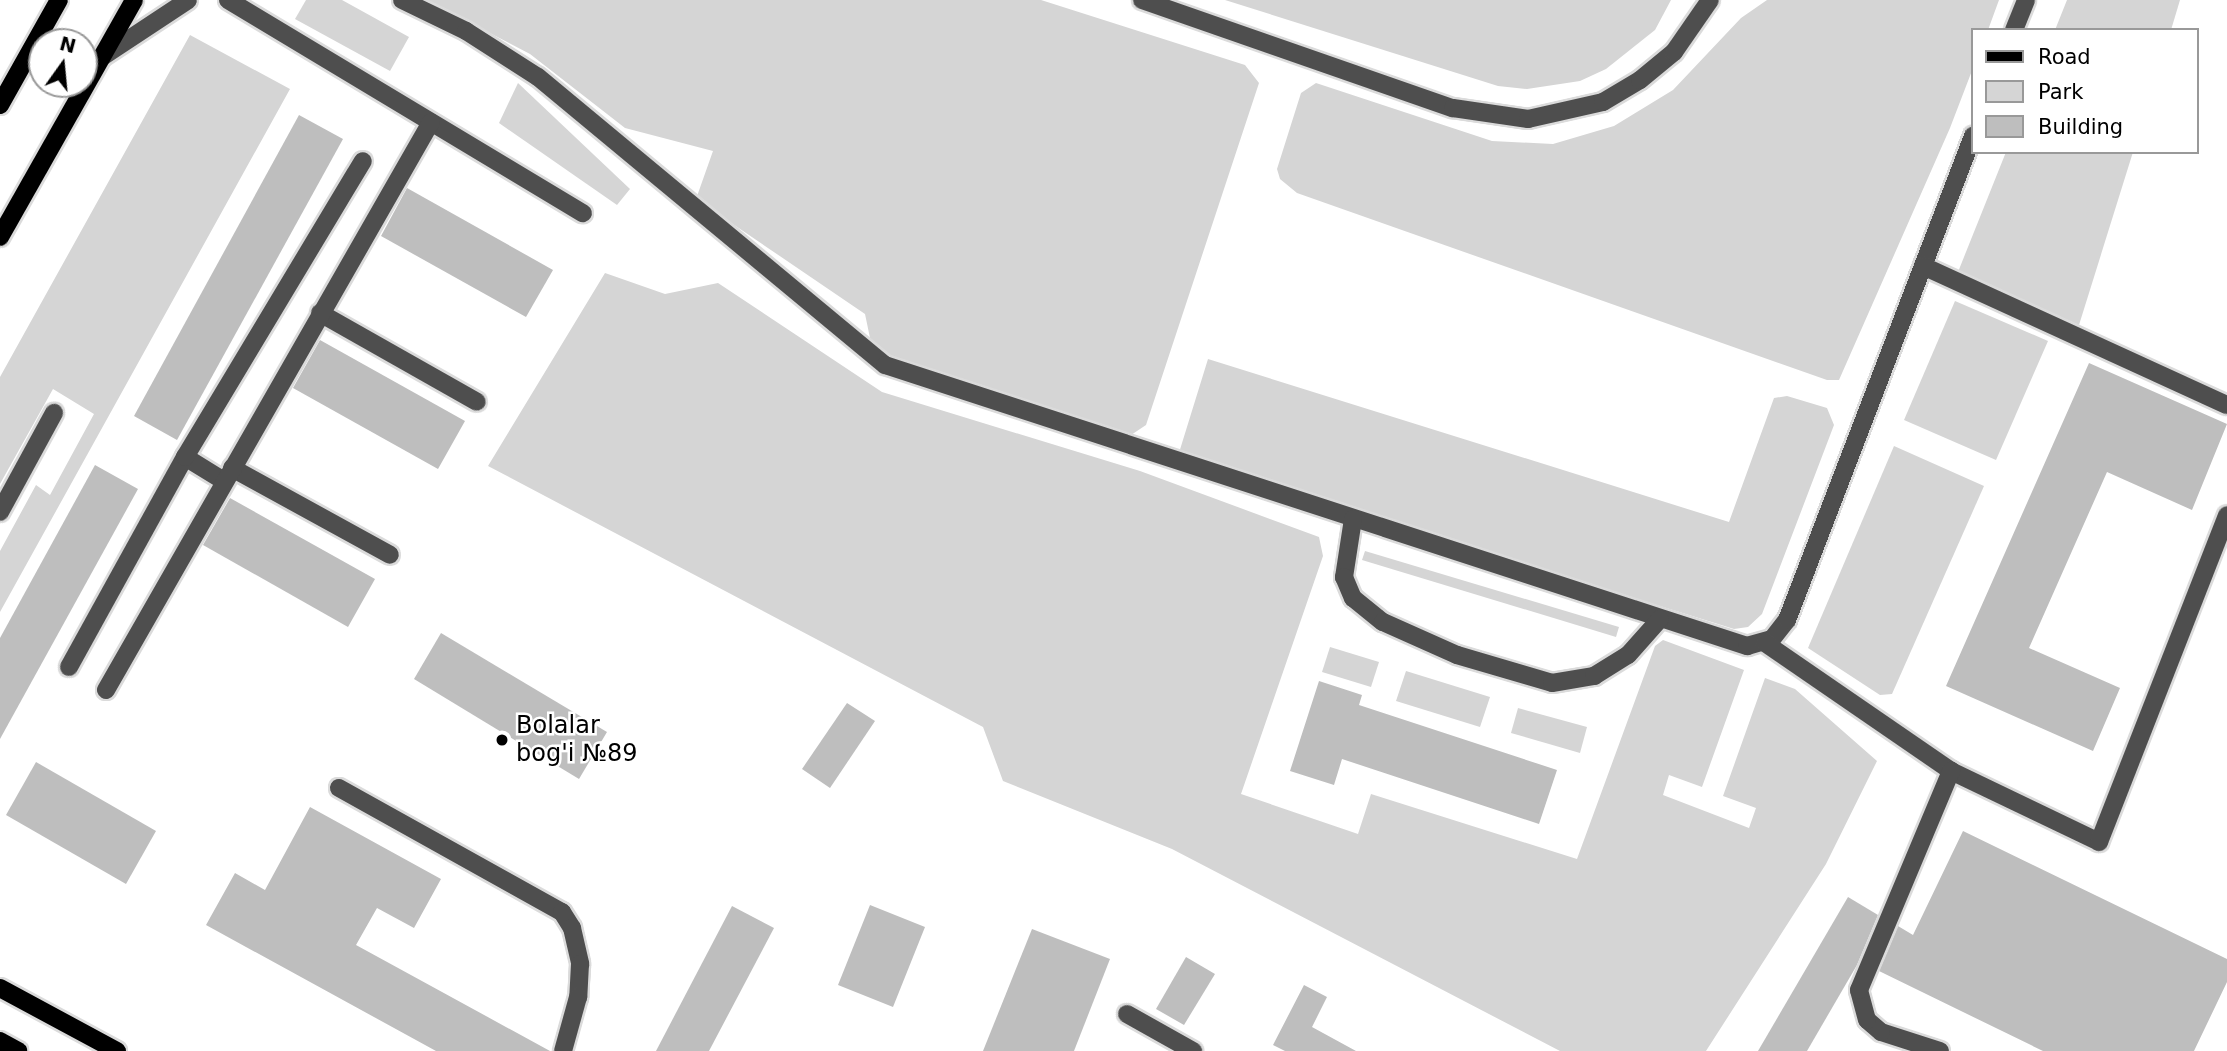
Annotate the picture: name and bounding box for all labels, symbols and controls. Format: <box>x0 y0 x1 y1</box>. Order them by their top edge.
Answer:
north arrow <box>28 28 98 98</box>
legend <box>1972 28 2199 154</box>
text: N <box>57 32 78 57</box>
text: Road <box>2038 45 2091 69</box>
text: Park <box>2038 80 2083 104</box>
text: Building <box>2038 115 2123 139</box>
place label: Bolalar bog'i №89 <box>516 712 638 768</box>
marker: Bolalar bog'i №89 <box>494 732 510 748</box>

